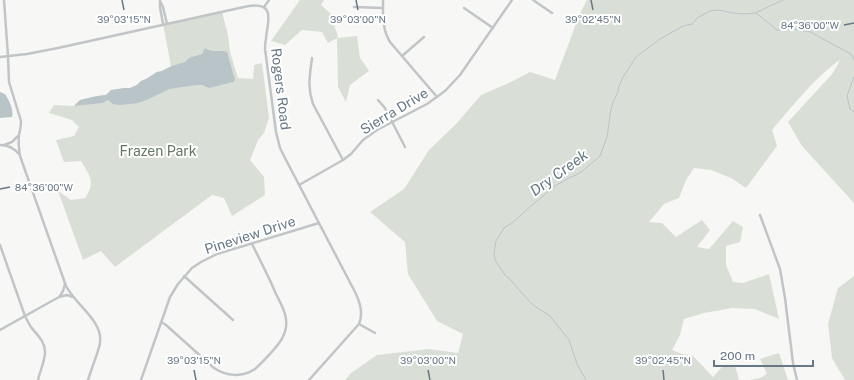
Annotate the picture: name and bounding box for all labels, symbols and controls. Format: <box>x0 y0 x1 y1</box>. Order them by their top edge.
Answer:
text: 39°03'15"N <box>97 13 151 25</box>
text: 39°03'00"N <box>330 13 386 25</box>
text: 39°02'45"N <box>565 13 621 25</box>
text: 84°36'00"W <box>781 19 840 31</box>
street label: Rogers Road <box>268 47 294 131</box>
street label: Sierra Drive <box>357 85 431 137</box>
park label: Frazen Park <box>119 143 197 159</box>
water label: Dry Creek <box>527 145 592 199</box>
text: 84°36'00"W <box>15 181 74 193</box>
street label: Pineview Drive <box>203 213 297 257</box>
scale bar <box>714 342 813 368</box>
text: 200 m <box>720 349 755 363</box>
text: 39°03'15"N <box>167 354 221 366</box>
text: 39°03'00"N <box>400 354 456 366</box>
text: 39°02'45"N <box>635 354 691 366</box>

